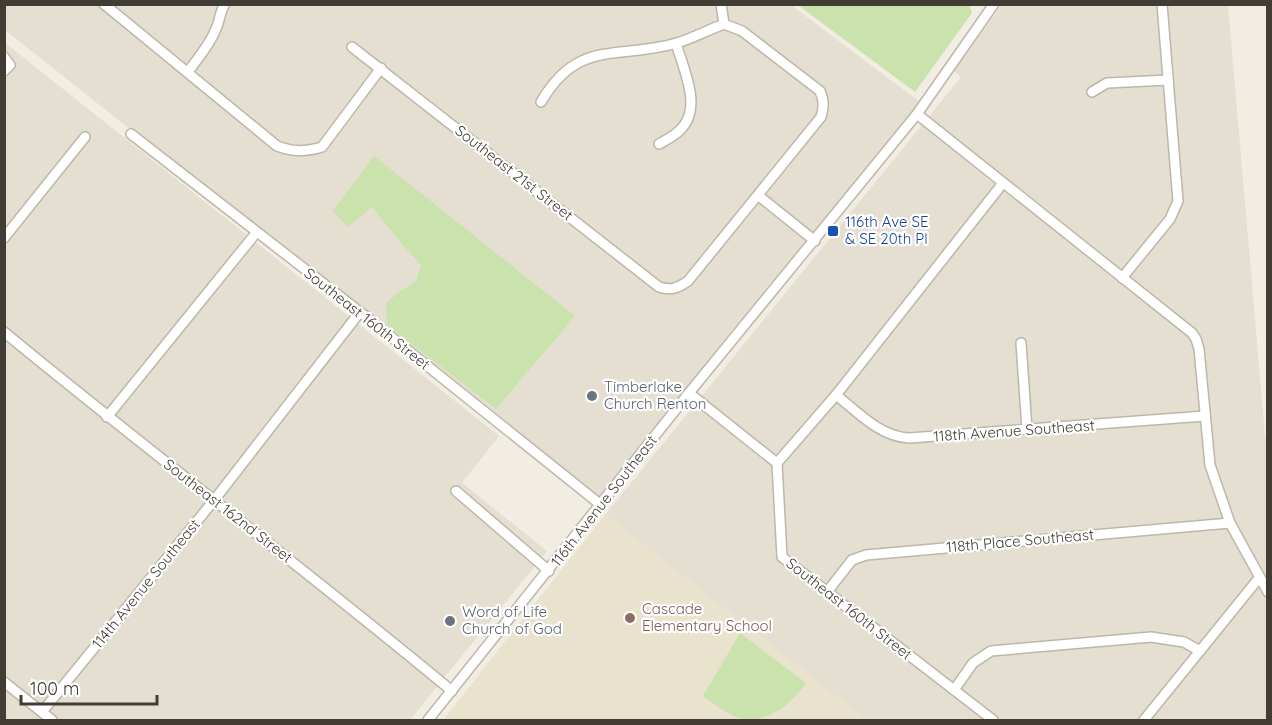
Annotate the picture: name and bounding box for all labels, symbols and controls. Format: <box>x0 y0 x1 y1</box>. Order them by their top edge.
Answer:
street label: Southeast 21st Street <box>452 121 577 225</box>
place label: 116th Ave SE & SE 20th Pl <box>845 212 929 248</box>
marker: 116th Ave SE & SE 20th Pl <box>826 224 840 238</box>
street label: Southeast 160th Street <box>300 263 434 374</box>
place label: Timberlake Church Renton <box>604 377 707 413</box>
marker: Timberlake Church Renton <box>585 389 599 403</box>
street label: 118th Avenue Southeast <box>933 415 1095 446</box>
street label: 116th Avenue Southeast <box>546 431 661 570</box>
street label: Southeast 162nd Street <box>160 454 297 567</box>
street label: 114th Avenue Southeast <box>87 515 204 652</box>
street label: 118th Place Southeast <box>945 525 1095 556</box>
street label: Southeast 160th Street <box>782 553 916 664</box>
place label: Cascade Elementary School <box>642 599 772 635</box>
place label: Word of Life Church of God <box>462 602 562 638</box>
marker: Cascade Elementary School <box>623 611 637 625</box>
marker: Word of Life Church of God <box>443 614 457 628</box>
scale bar <box>21 668 158 706</box>
text: 100 m <box>30 677 79 700</box>

